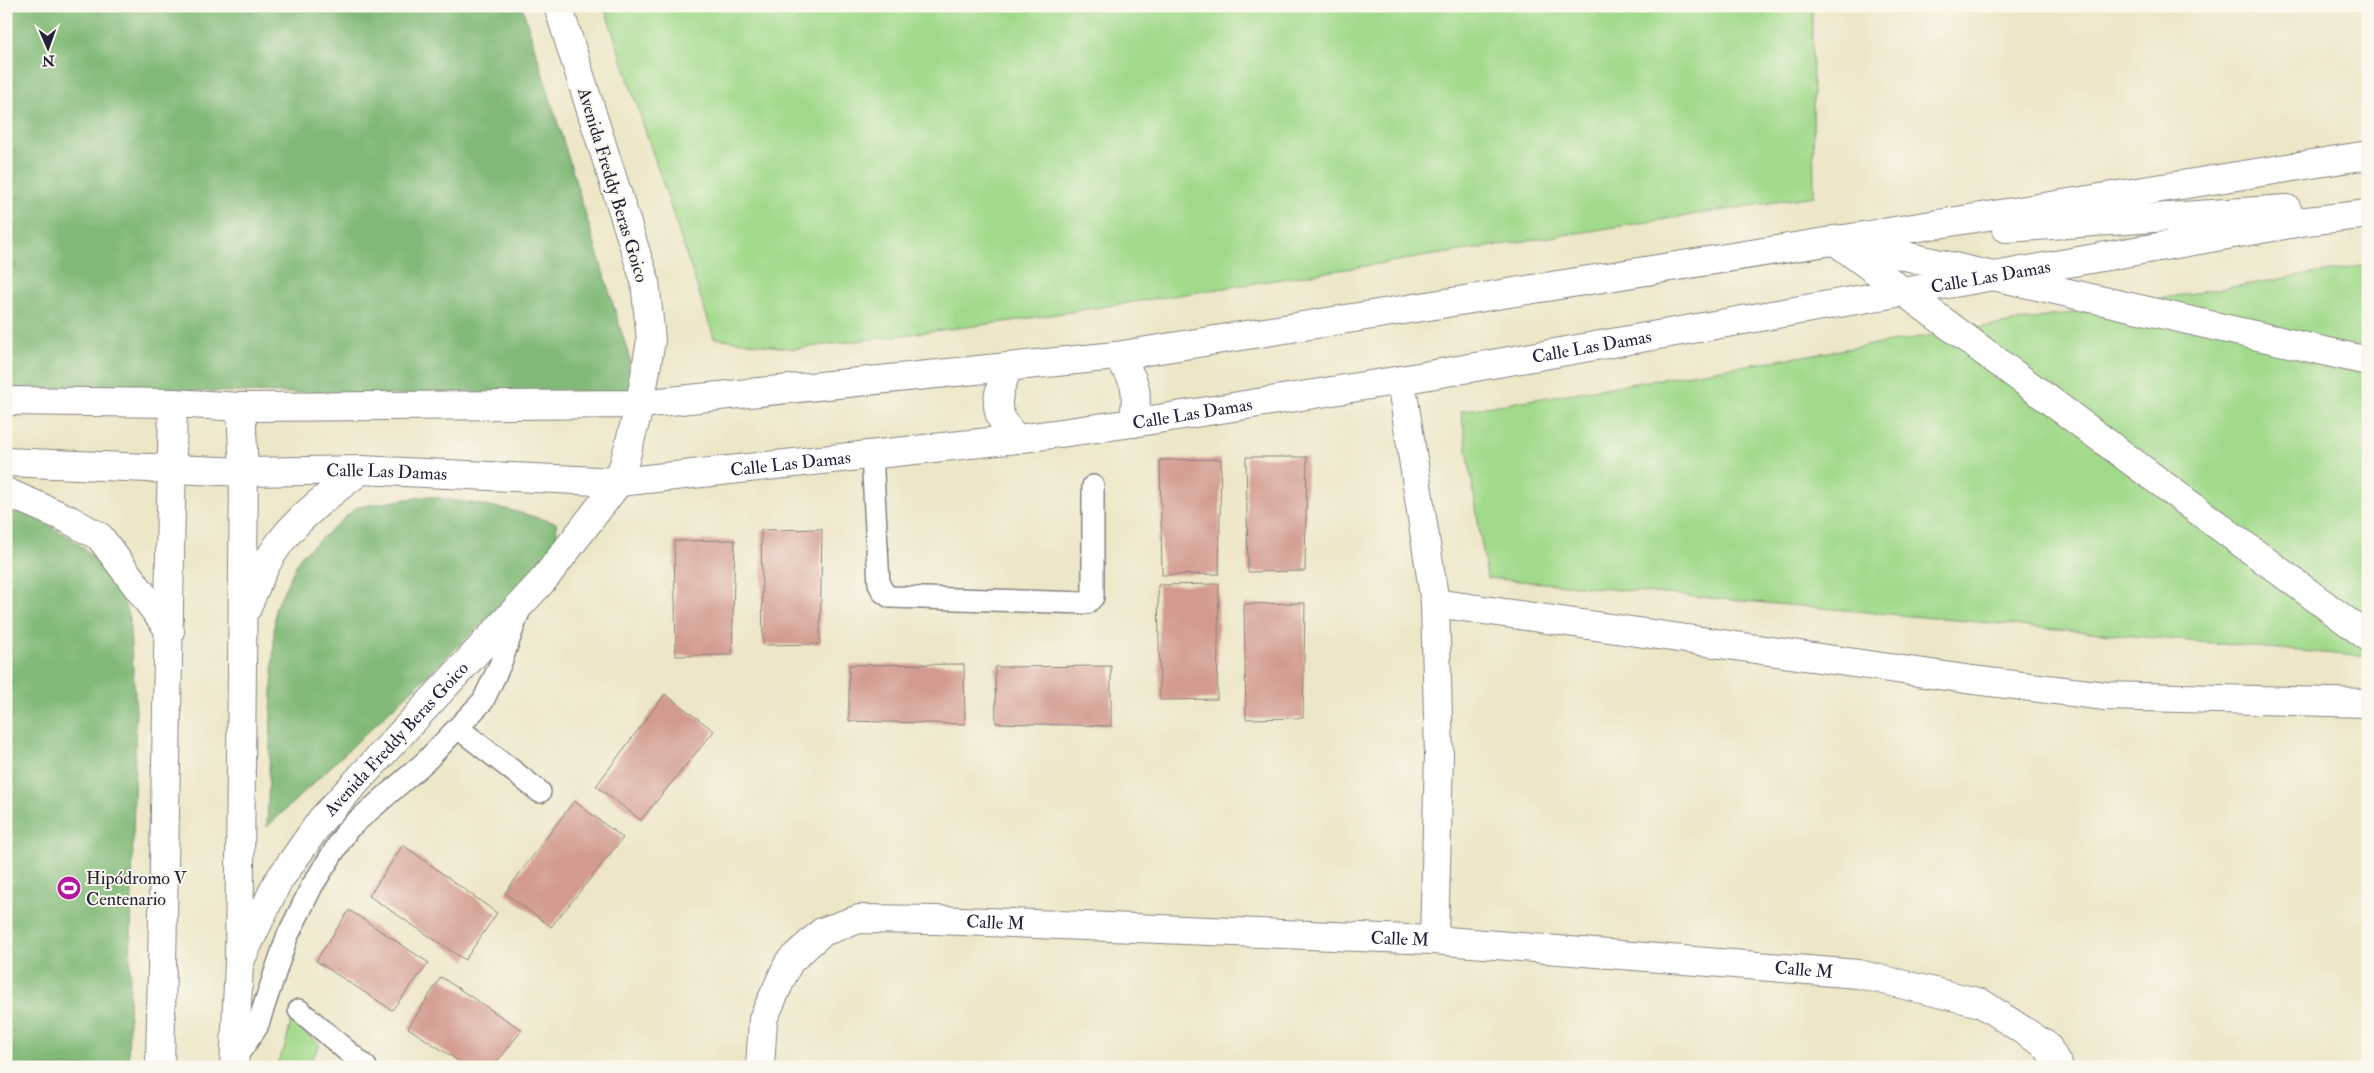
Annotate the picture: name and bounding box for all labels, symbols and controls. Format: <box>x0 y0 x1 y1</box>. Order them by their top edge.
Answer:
north arrow <box>22 22 72 72</box>
text: N <box>41 52 56 69</box>
street label: Avenida Freddy Beras Goico <box>572 84 653 286</box>
street label: Calle Las Damas <box>1929 255 2052 299</box>
street label: Calle Las Damas <box>1530 325 1653 369</box>
street label: Calle Las Damas <box>1131 393 1254 435</box>
street label: Calle Las Damas <box>729 446 852 482</box>
street label: Calle Las Damas <box>326 459 448 486</box>
street label: Avenida Freddy Beras Goico <box>319 657 474 822</box>
place label: Hipódromo V Centenario <box>86 867 188 911</box>
sports icon: Hipódromo V Centenario <box>56 875 82 901</box>
street label: Calle M <box>966 910 1025 936</box>
street label: Calle M <box>1370 926 1430 952</box>
street label: Calle M <box>1774 956 1834 984</box>

